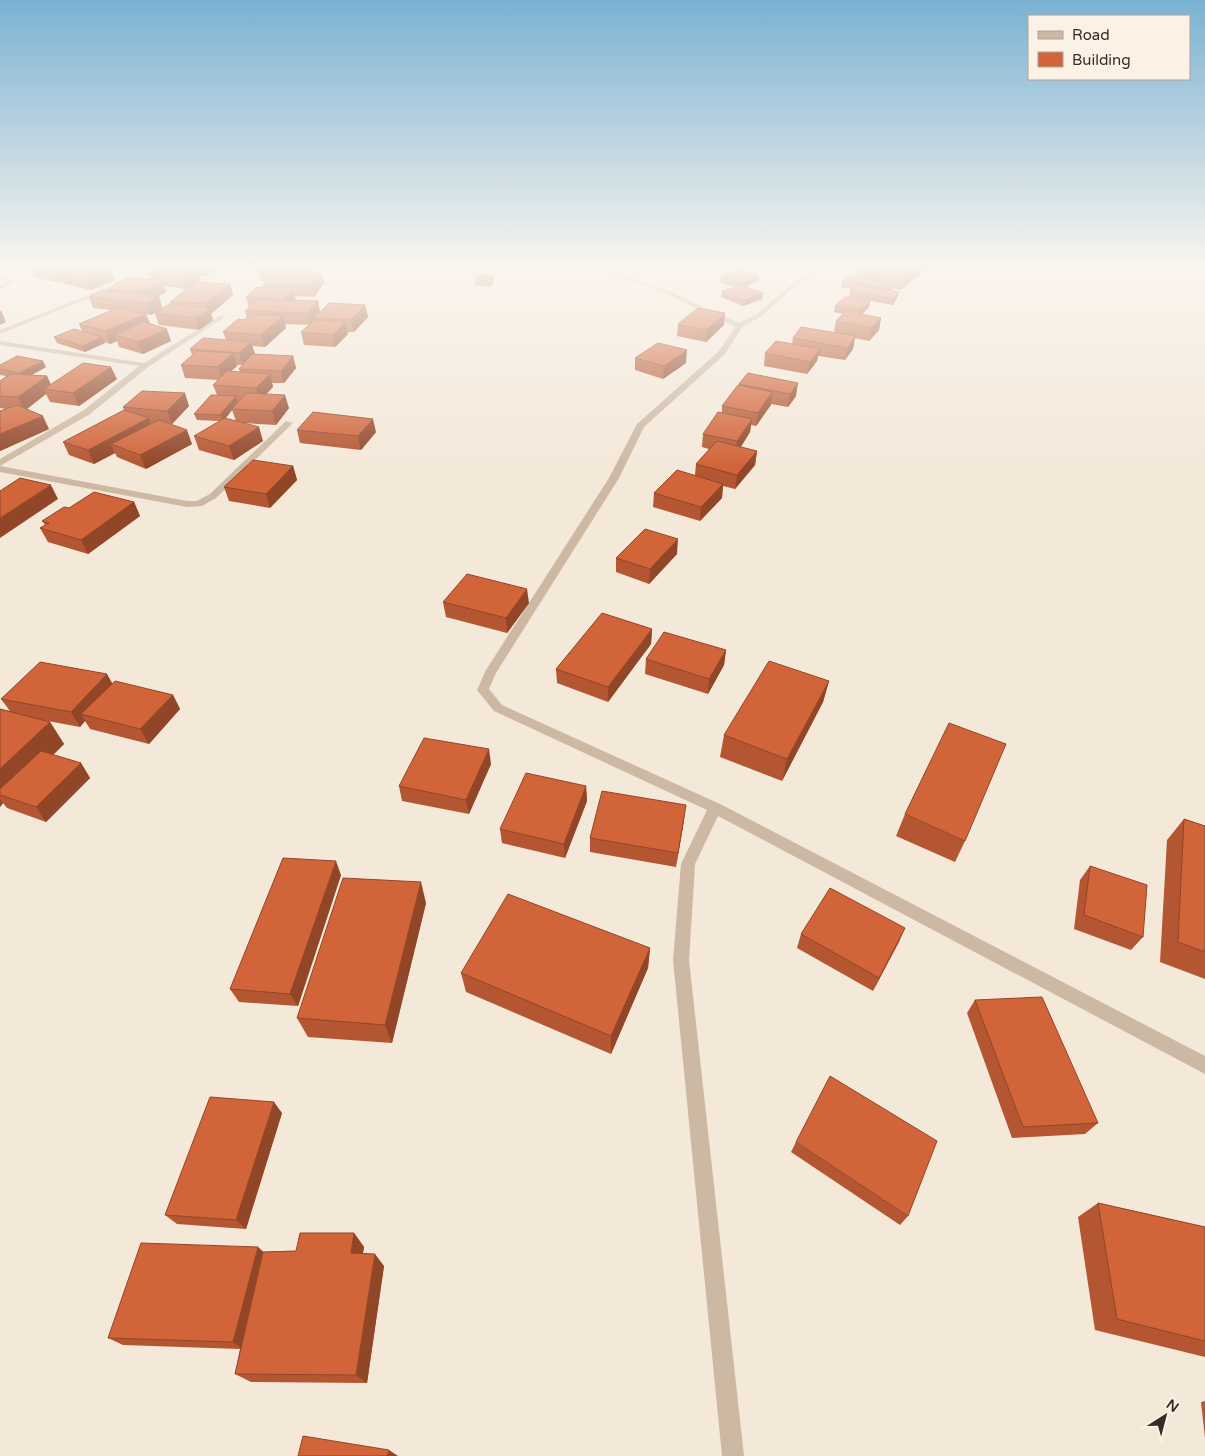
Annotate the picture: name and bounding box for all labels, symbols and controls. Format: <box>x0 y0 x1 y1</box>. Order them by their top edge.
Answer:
legend <box>1028 15 1190 80</box>
text: Road <box>1072 26 1110 44</box>
text: Building <box>1072 51 1131 69</box>
north arrow <box>1140 1391 1190 1441</box>
text: N <box>1163 1396 1182 1416</box>

